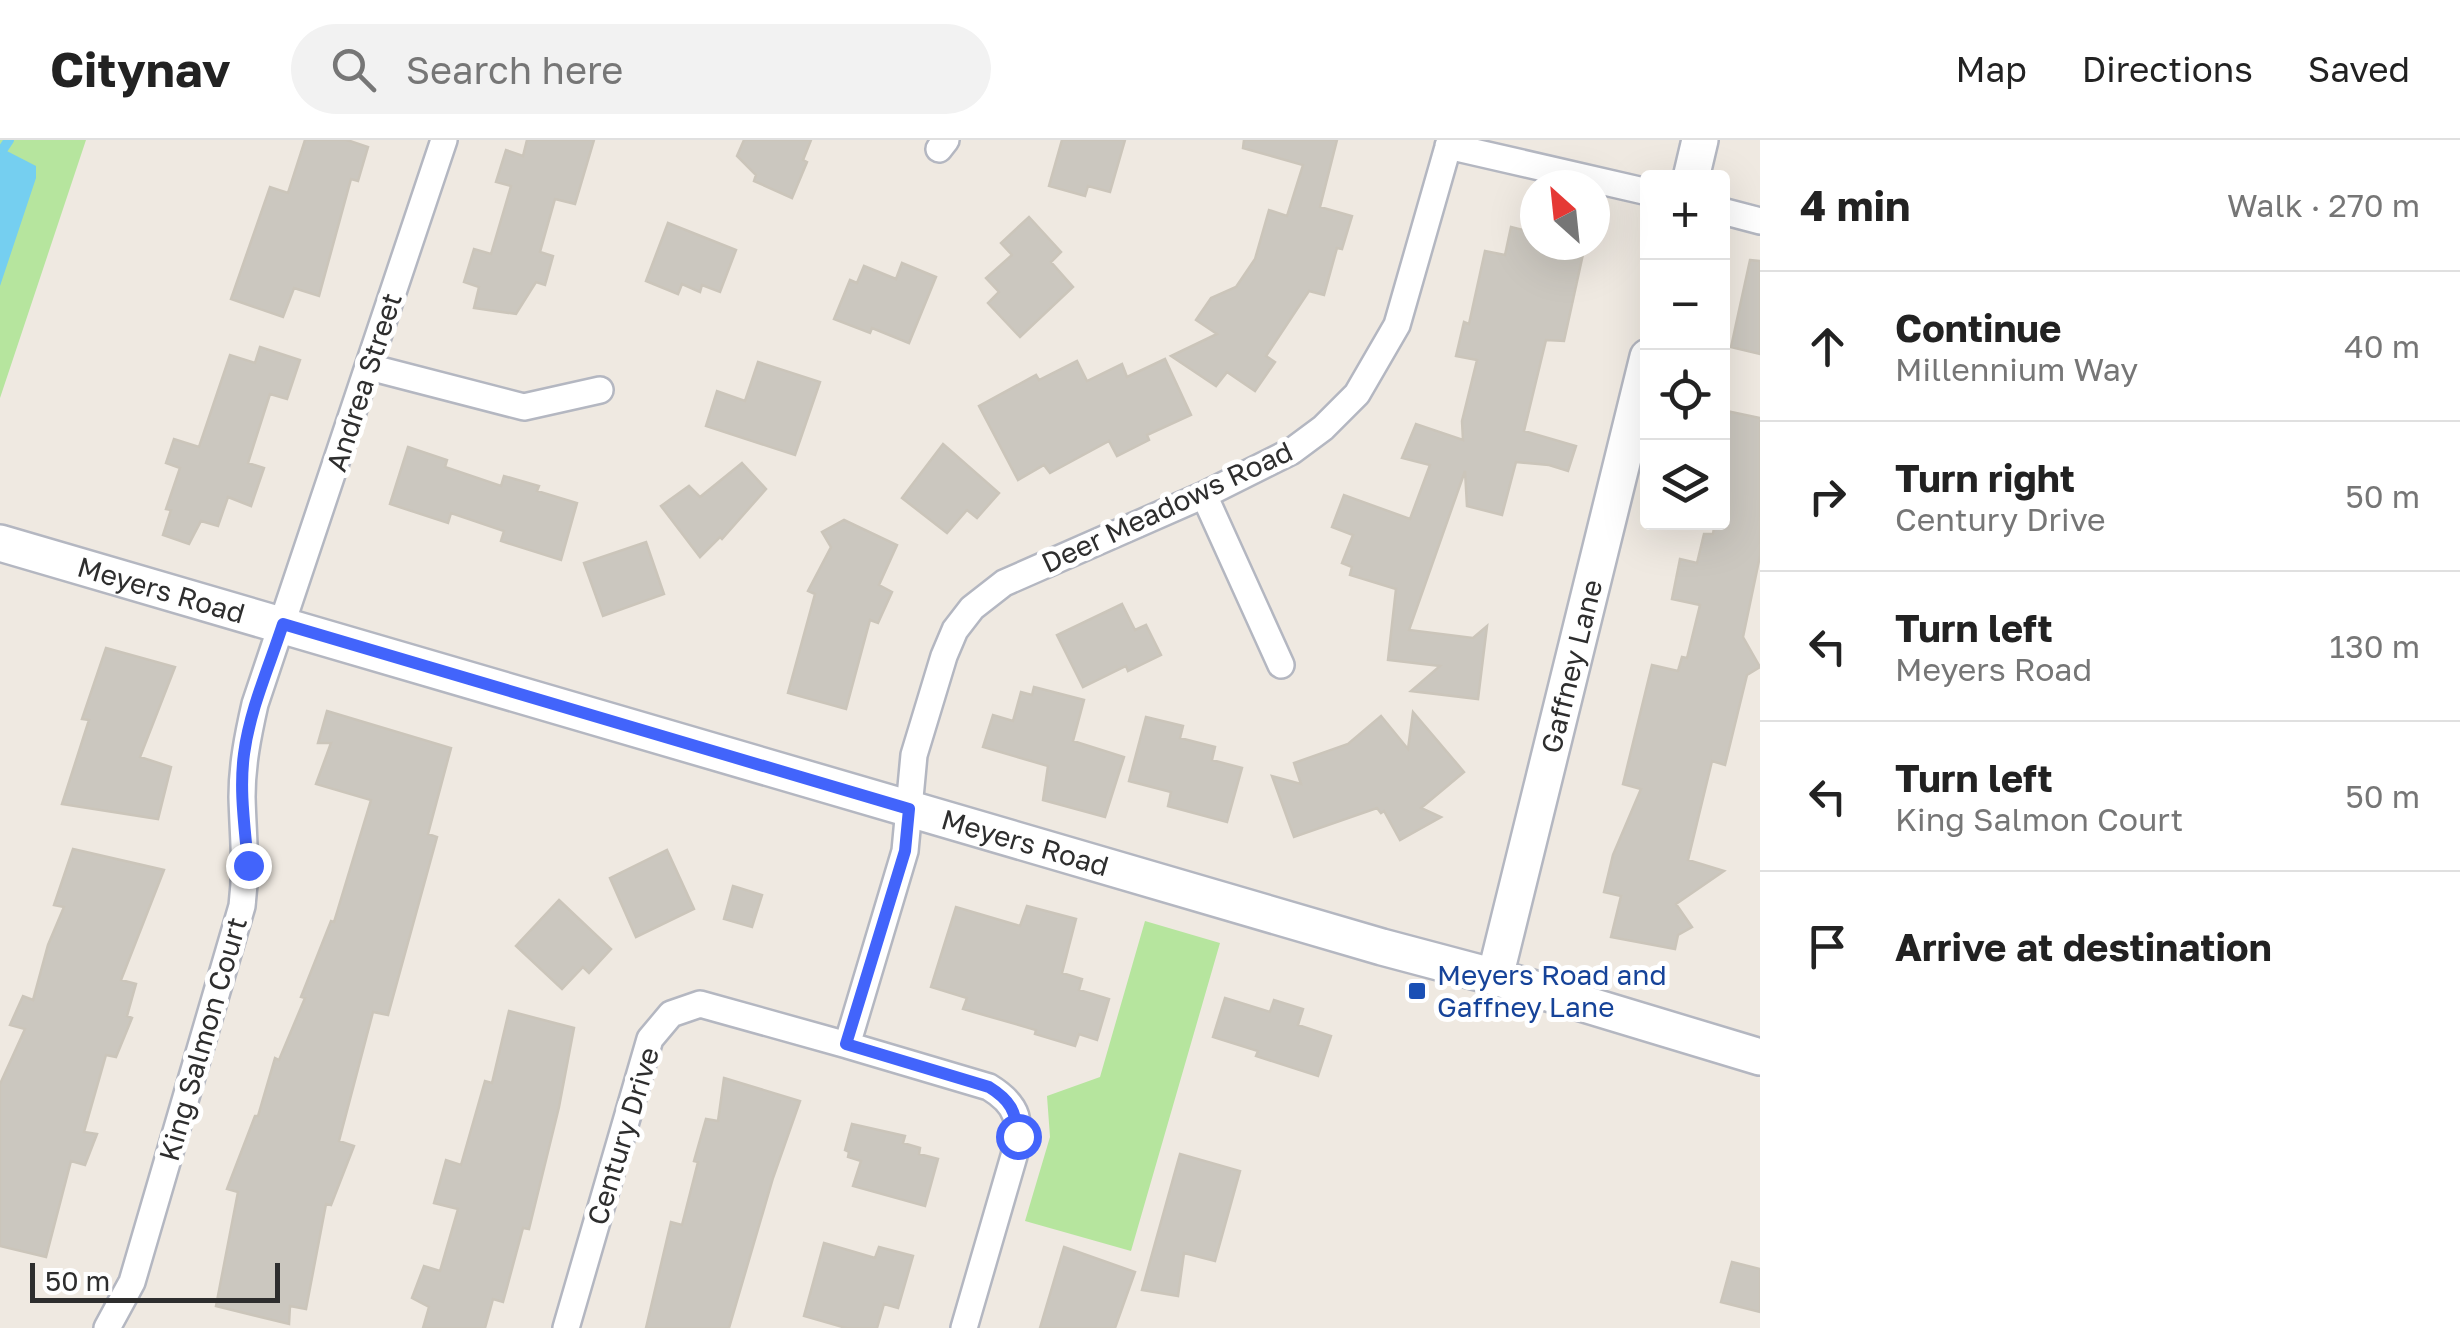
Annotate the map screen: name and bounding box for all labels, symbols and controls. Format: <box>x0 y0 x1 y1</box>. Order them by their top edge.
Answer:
search box <box>291 24 991 114</box>
text: Citynav <box>50 40 231 98</box>
icon: search <box>326 42 381 97</box>
text: Search here <box>406 47 623 92</box>
text: Map <box>1955 48 2027 90</box>
text: Directions <box>2082 48 2253 90</box>
text: Saved <box>2308 48 2410 90</box>
north arrow <box>1520 170 1610 260</box>
map controls <box>1640 170 1730 530</box>
button: + <box>1640 170 1730 260</box>
text: 4 min <box>1800 180 1910 230</box>
text: Walk · 270 m <box>2227 186 2420 224</box>
button: − <box>1640 260 1730 350</box>
street label: Andrea Street <box>319 288 408 475</box>
text: Continue <box>1895 305 2061 350</box>
icon: ahead <box>1800 319 1855 374</box>
text: 40 m <box>2344 327 2420 365</box>
button: locate <box>1640 350 1730 440</box>
text: Millennium Way <box>1895 350 2138 388</box>
street label: Deer Meadows Road <box>1036 434 1297 579</box>
button: layers <box>1640 440 1730 530</box>
text: Turn right <box>1895 455 2075 500</box>
icon: right <box>1800 469 1855 524</box>
text: 50 m <box>2345 477 2420 515</box>
text: Century Drive <box>1895 500 2106 538</box>
street label: Meyers Road <box>74 550 249 630</box>
street label: Gaffney Lane <box>1534 576 1608 756</box>
text: Turn left <box>1895 605 2053 650</box>
icon: left <box>1800 619 1855 674</box>
text: 130 m <box>2330 627 2420 665</box>
text: Meyers Road <box>1895 650 2092 688</box>
text: Turn left <box>1895 755 2053 800</box>
icon: left <box>1800 769 1855 824</box>
text: 50 m <box>2345 777 2420 815</box>
text: King Salmon Court <box>1895 800 2183 838</box>
street label: Meyers Road <box>938 802 1113 882</box>
route end <box>226 843 272 889</box>
street label: King Salmon Court <box>152 913 253 1165</box>
icon: arrive <box>1800 919 1855 974</box>
text: Arrive at destination <box>1895 924 2272 969</box>
place label: Meyers Road and Gaffney Lane <box>1437 958 1667 1023</box>
marker: Meyers Road and Gaffney Lane <box>1406 980 1428 1002</box>
street label: Century Drive <box>580 1043 665 1229</box>
route start <box>996 1114 1042 1160</box>
scale bar <box>30 1258 280 1302</box>
text: 50 m <box>45 1264 110 1297</box>

